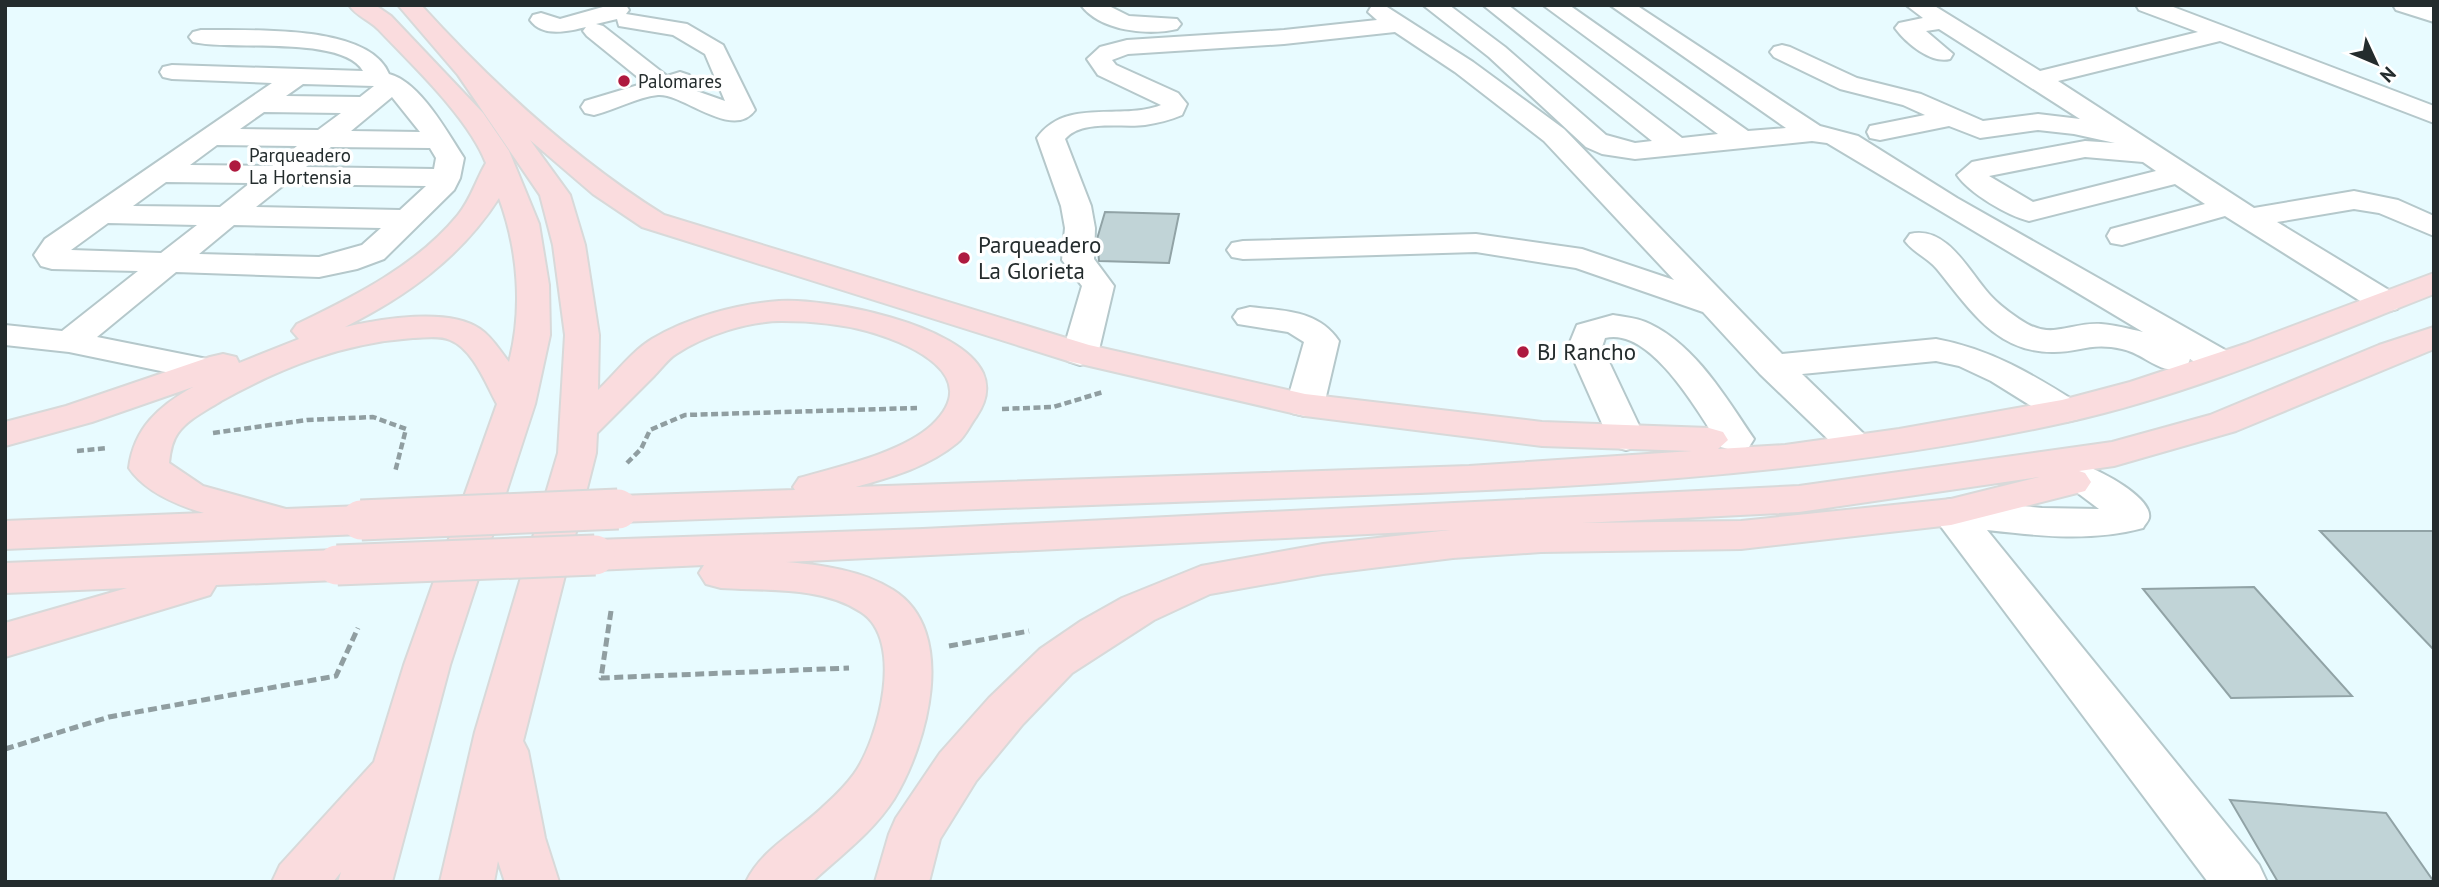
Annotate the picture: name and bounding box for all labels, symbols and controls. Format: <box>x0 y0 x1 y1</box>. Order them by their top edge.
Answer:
north arrow <box>2341 28 2411 98</box>
text: N <box>2375 62 2401 88</box>
place label: Palomares <box>638 69 722 93</box>
marker: Palomares <box>616 73 632 89</box>
place label: Parqueadero La Hortensia <box>249 143 352 189</box>
marker: Parqueadero La Hortensia <box>227 158 243 174</box>
place label: Parqueadero La Glorieta <box>978 230 1101 285</box>
marker: Parqueadero La Glorieta <box>956 250 972 266</box>
place label: BJ Rancho <box>1537 337 1636 366</box>
marker: BJ Rancho <box>1515 344 1531 360</box>

